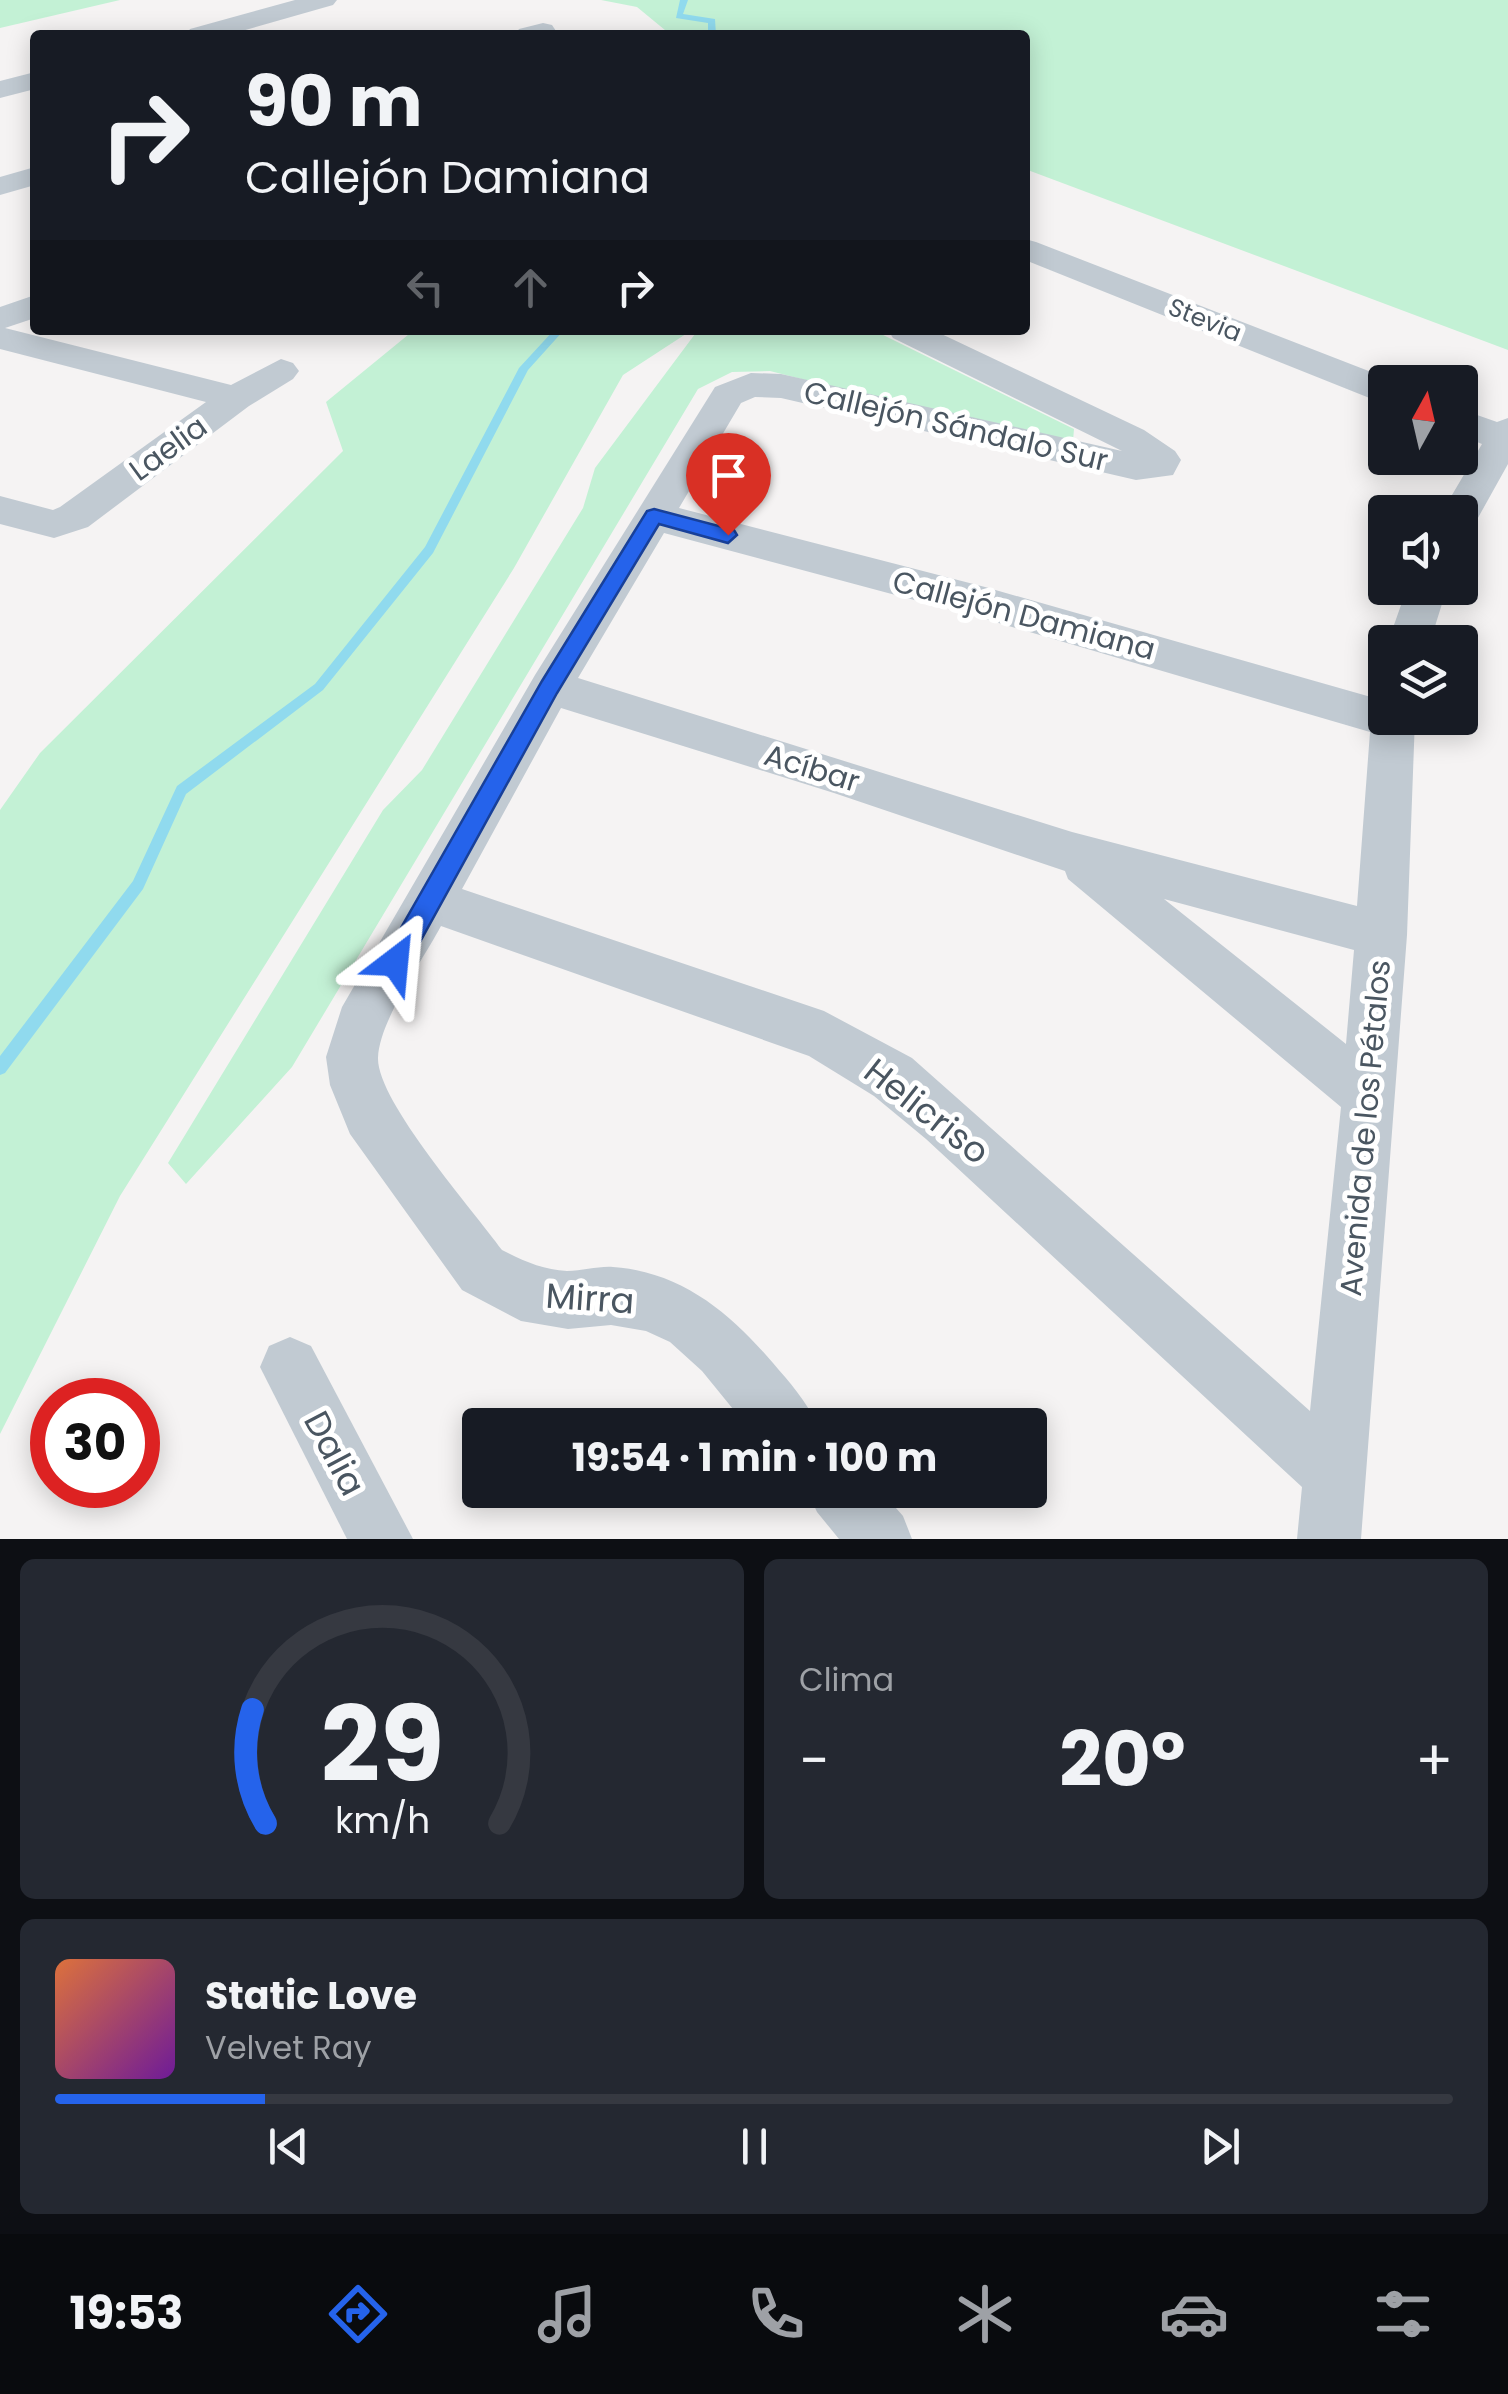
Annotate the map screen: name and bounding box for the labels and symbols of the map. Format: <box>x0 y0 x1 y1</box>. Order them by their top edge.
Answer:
street label: Stevia <box>1163 289 1247 351</box>
north arrow <box>1368 365 1478 475</box>
street label: Callejón Sándalo Sur <box>800 370 1112 482</box>
street label: Laelia <box>120 405 216 491</box>
pin <box>686 433 771 536</box>
street label: Callejón Damiana <box>888 559 1160 671</box>
street label: Acíbar <box>759 733 865 803</box>
position arrow <box>343 910 447 1014</box>
street label: Avenida de los Pétalos <box>1329 958 1401 1298</box>
street label: Helicriso <box>854 1047 1000 1175</box>
street label: Mirra <box>544 1270 636 1326</box>
speed limit sign: 30 <box>30 1378 160 1508</box>
street label: Dalia <box>292 1402 378 1504</box>

